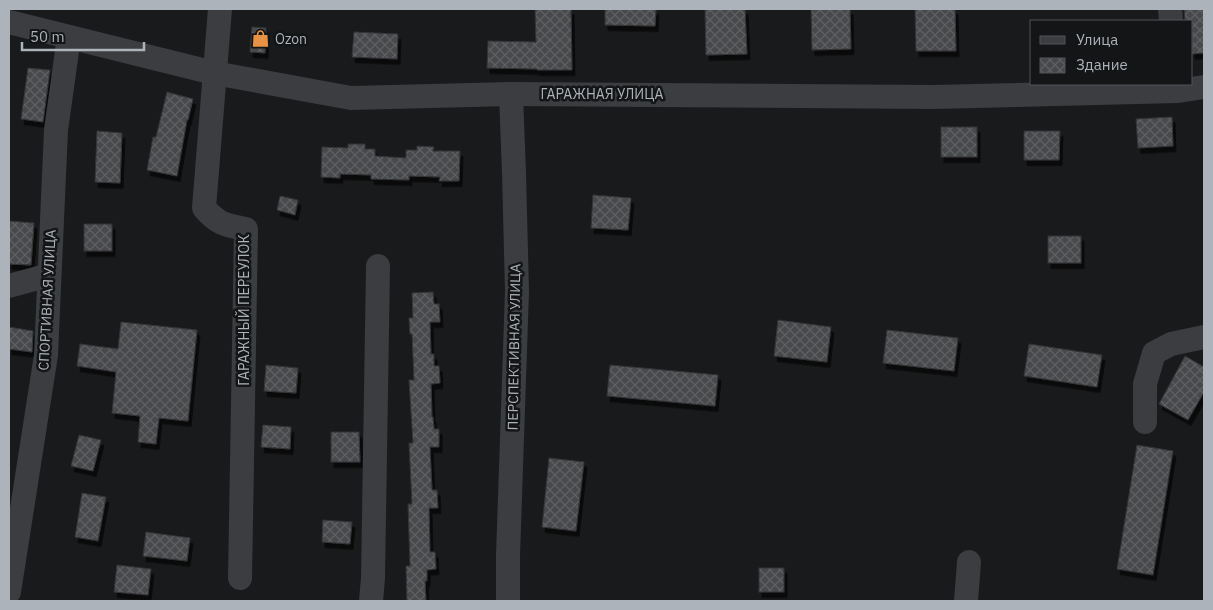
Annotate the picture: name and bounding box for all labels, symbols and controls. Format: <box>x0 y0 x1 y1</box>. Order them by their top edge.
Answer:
scale bar <box>22 20 145 52</box>
legend <box>1030 20 1193 85</box>
text: 50 m <box>30 27 65 46</box>
shop icon: Ozon <box>251 29 271 49</box>
place label: Ozon <box>275 30 307 48</box>
text: Улица <box>1076 30 1118 49</box>
text: Здание <box>1076 55 1128 74</box>
street label: ГАРАЖНАЯ УЛИЦА <box>541 85 663 103</box>
street label: СПОРТИВНАЯ УЛИЦА <box>34 229 60 371</box>
street label: ГАРАЖНЫЙ ПЕРЕУЛОК <box>234 234 253 386</box>
street label: ПЕРСПЕКТИВНАЯ УЛИЦА <box>504 264 524 430</box>

